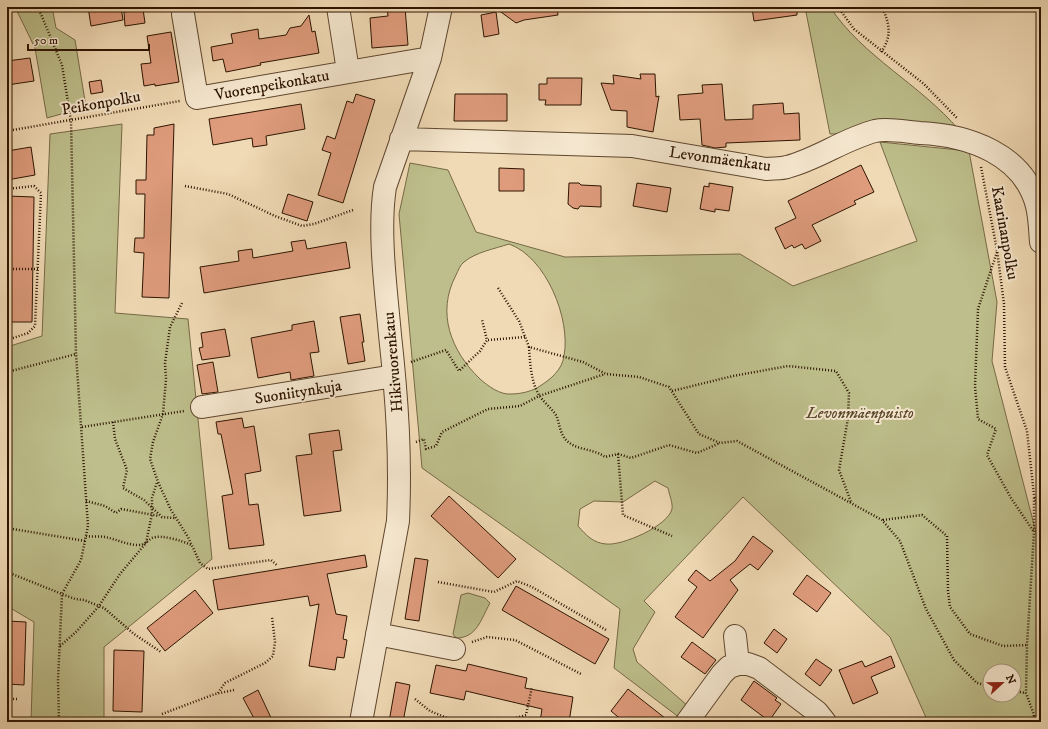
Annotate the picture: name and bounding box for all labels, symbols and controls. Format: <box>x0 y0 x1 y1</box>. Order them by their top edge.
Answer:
scale bar <box>28 26 149 52</box>
text: 50 m <box>34 33 58 48</box>
street label: Vuorenpeikonkatu <box>212 65 331 105</box>
street label: Peikonpolku <box>60 86 142 120</box>
street label: Levonmäenkatu <box>668 142 772 176</box>
street label: Kaarinanpolku <box>987 185 1023 282</box>
street label: Hikivuorenkatu <box>379 311 407 413</box>
street label: Suoniitynkuja <box>253 375 343 409</box>
park label: Levonmäenpuisto <box>805 403 914 423</box>
north arrow <box>982 663 1022 703</box>
text: N <box>1002 673 1019 686</box>

